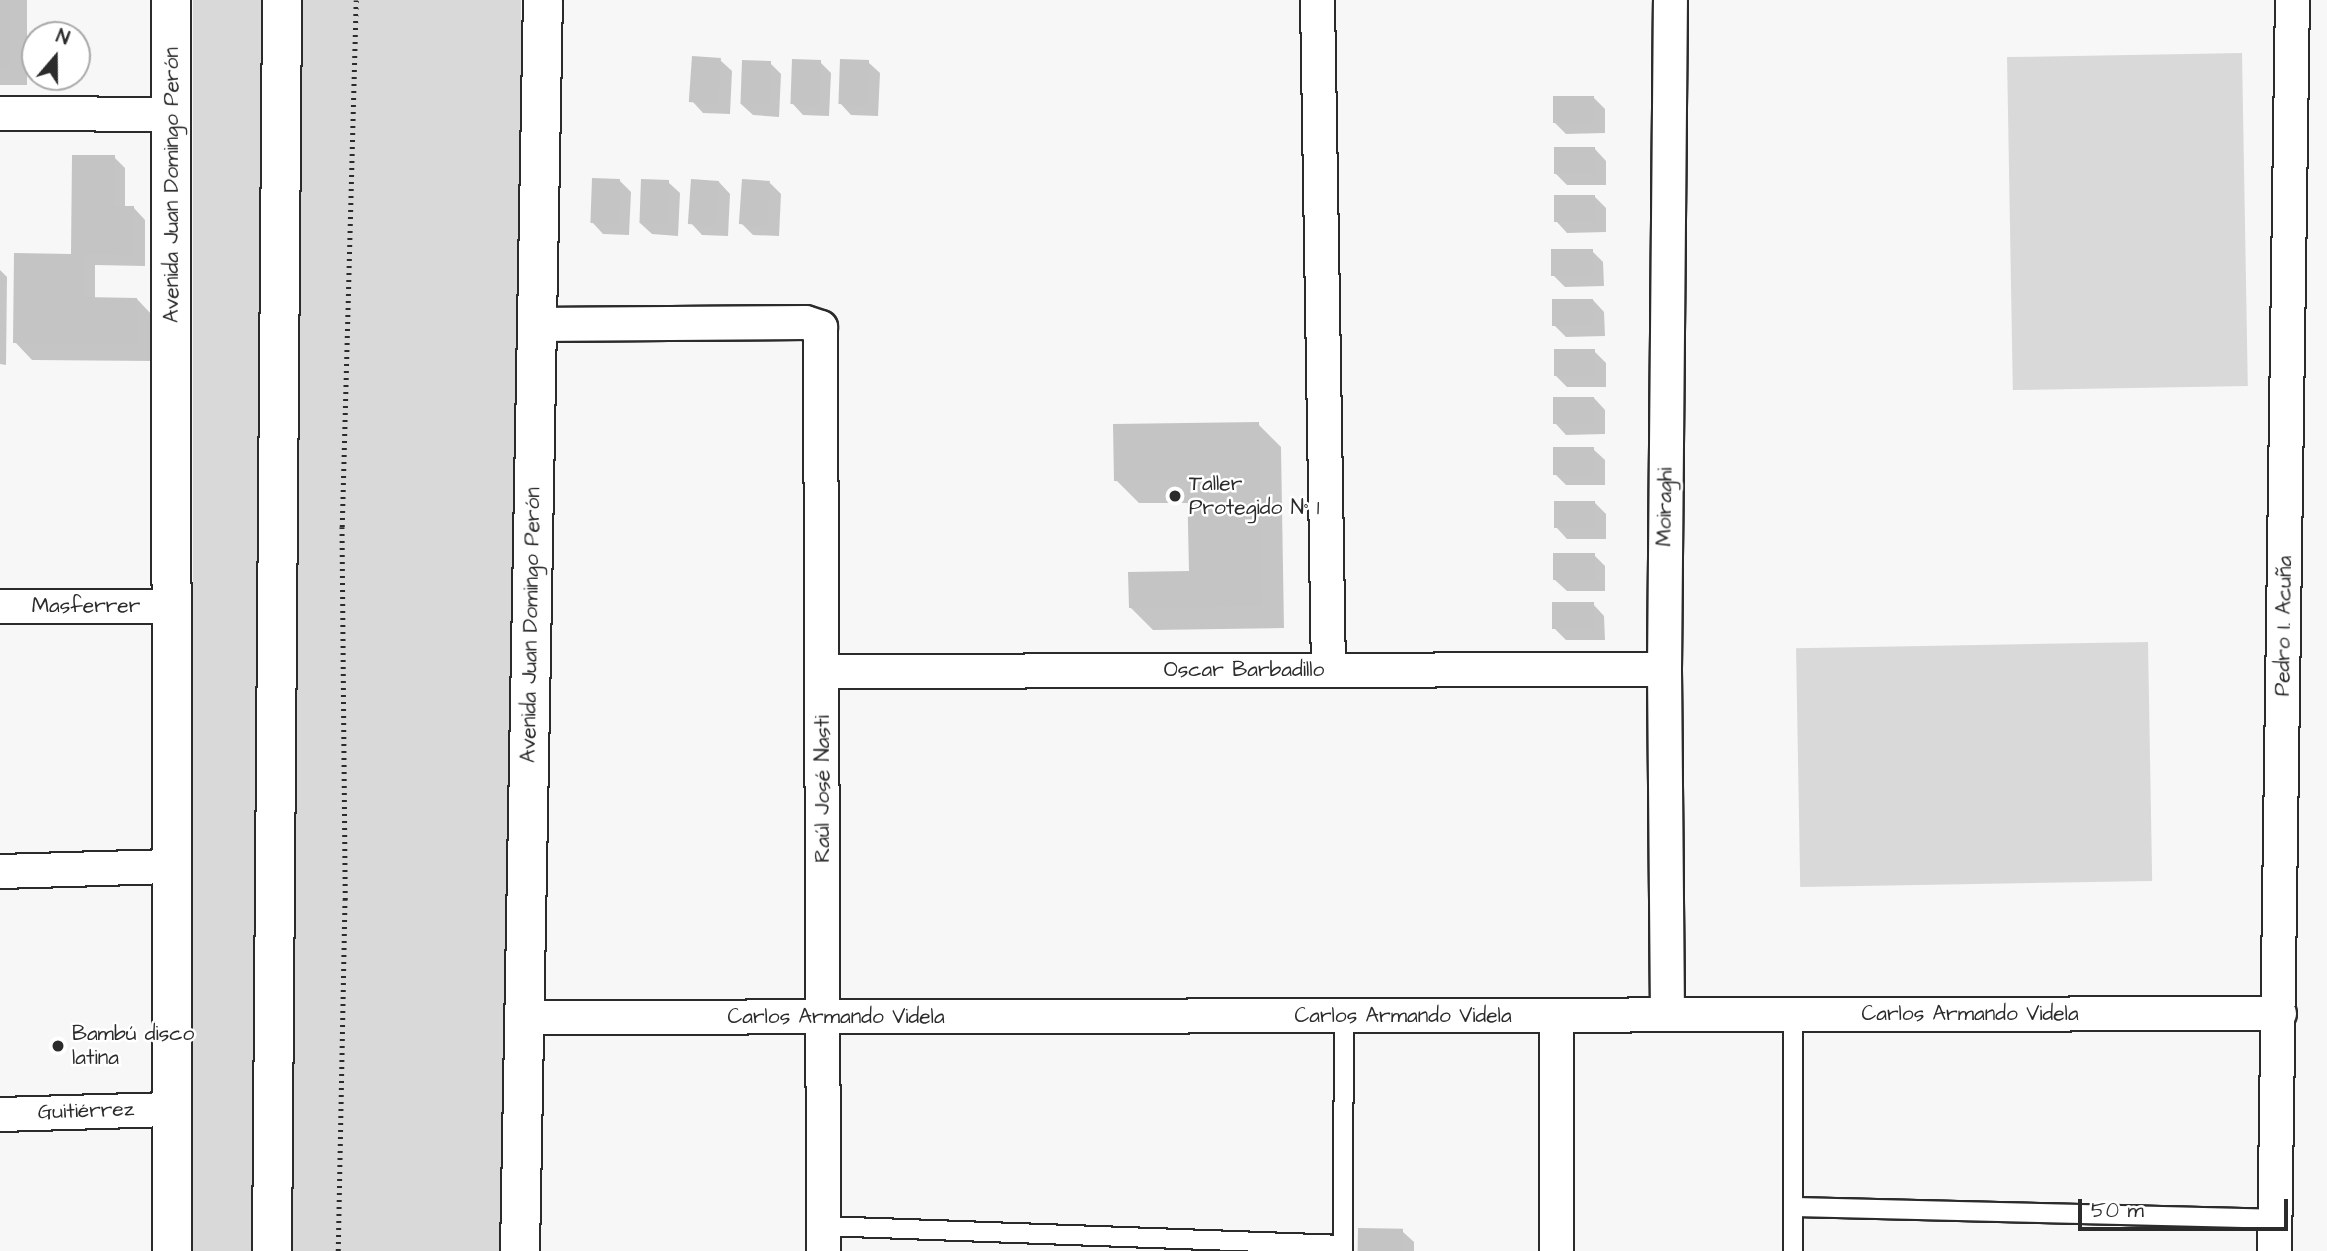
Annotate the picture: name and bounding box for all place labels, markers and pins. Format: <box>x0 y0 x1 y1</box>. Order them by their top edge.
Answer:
place label: Taller Protegido N° 1 <box>1189 471 1320 521</box>
marker: Taller Protegido N° 1 <box>1167 488 1183 504</box>
place label: Bambú disco latina <box>72 1021 194 1071</box>
marker: Bambú disco latina <box>50 1038 66 1054</box>

